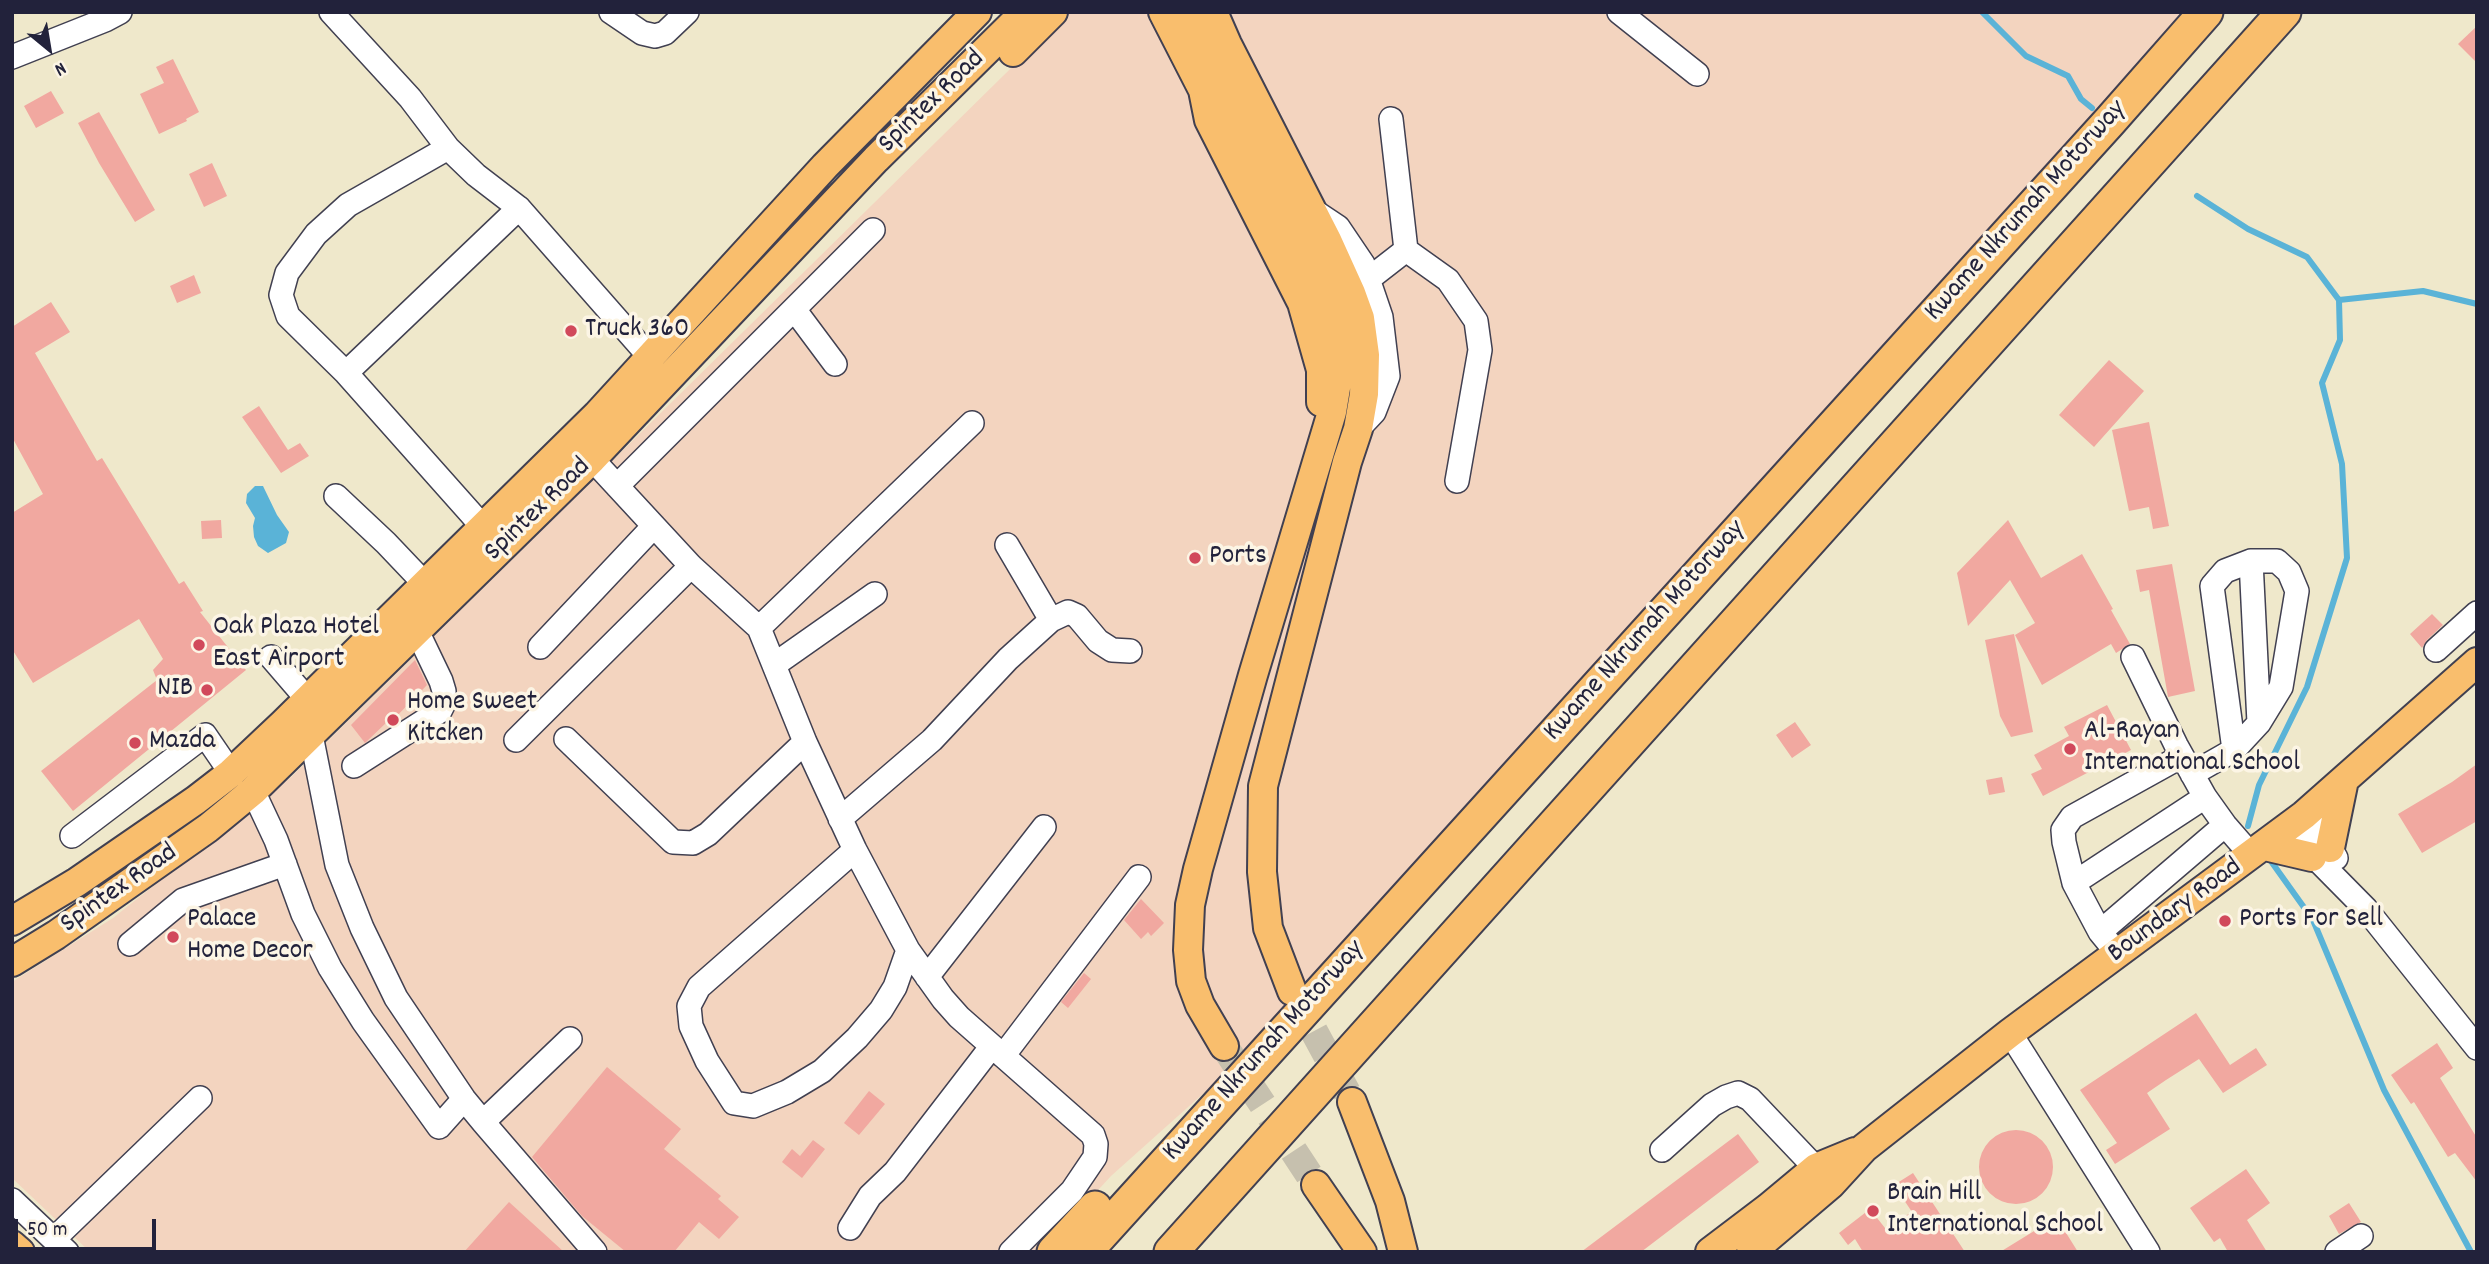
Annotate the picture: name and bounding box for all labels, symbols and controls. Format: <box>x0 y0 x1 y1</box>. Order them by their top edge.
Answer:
north arrow <box>14 14 84 84</box>
street label: Spintex Road <box>873 44 993 162</box>
text: N <box>49 54 71 82</box>
street label: Kwame Nkrumah Motorway <box>1919 94 2135 330</box>
place label: Truck 360 <box>585 314 689 348</box>
marker: Truck 360 <box>563 323 579 339</box>
street label: Spintex Road <box>479 452 599 570</box>
street label: Kwame Nkrumah Motorway <box>1538 514 1754 750</box>
place label: Ports <box>1209 541 1267 575</box>
marker: Ports <box>1187 550 1203 566</box>
place label: Oak Plaza Hotel East Airport <box>213 612 379 678</box>
marker: Oak Plaza Hotel East Airport <box>191 637 207 653</box>
place label: NIB <box>157 673 193 707</box>
marker: NIB <box>199 682 215 698</box>
place label: Home Sweet Kitcken <box>407 687 537 753</box>
marker: Home Sweet Kitcken <box>385 712 401 728</box>
place label: Al-Rayan International School <box>2084 716 2300 782</box>
place label: Mazda <box>149 726 215 760</box>
marker: Mazda <box>127 735 143 751</box>
marker: Al-Rayan International School <box>2062 741 2078 757</box>
street label: Spintex Road <box>55 837 185 943</box>
street label: Boundary Road <box>2102 852 2250 972</box>
place label: Palace Home Decor <box>187 904 313 970</box>
place label: Ports For Sell <box>2239 904 2383 938</box>
marker: Ports For Sell <box>2217 913 2233 929</box>
marker: Palace Home Decor <box>165 929 181 945</box>
street label: Kwame Nkrumah Motorway <box>1157 934 1373 1170</box>
place label: Brain Hill International School <box>1887 1178 2103 1244</box>
marker: Brain Hill International School <box>1865 1203 1881 1219</box>
scale bar <box>18 1204 159 1248</box>
text: 50 m <box>27 1216 67 1246</box>

